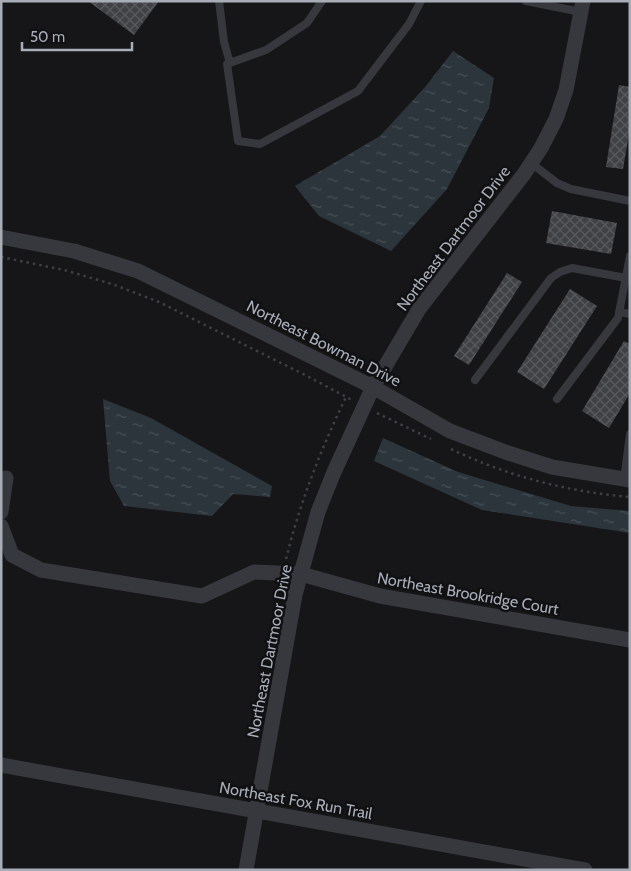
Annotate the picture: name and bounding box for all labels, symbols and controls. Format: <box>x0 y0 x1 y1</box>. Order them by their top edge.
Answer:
scale bar <box>22 20 132 52</box>
text: 50 m <box>30 28 65 46</box>
street label: Northeast Dartmoor Drive <box>393 162 514 314</box>
street label: Northeast Bowman Drive <box>244 296 404 391</box>
street label: Northeast Dartmoor Drive <box>243 563 296 739</box>
street label: Northeast Brookridge Court <box>376 568 561 619</box>
street label: Northeast Fox Run Trail <box>218 778 374 823</box>

